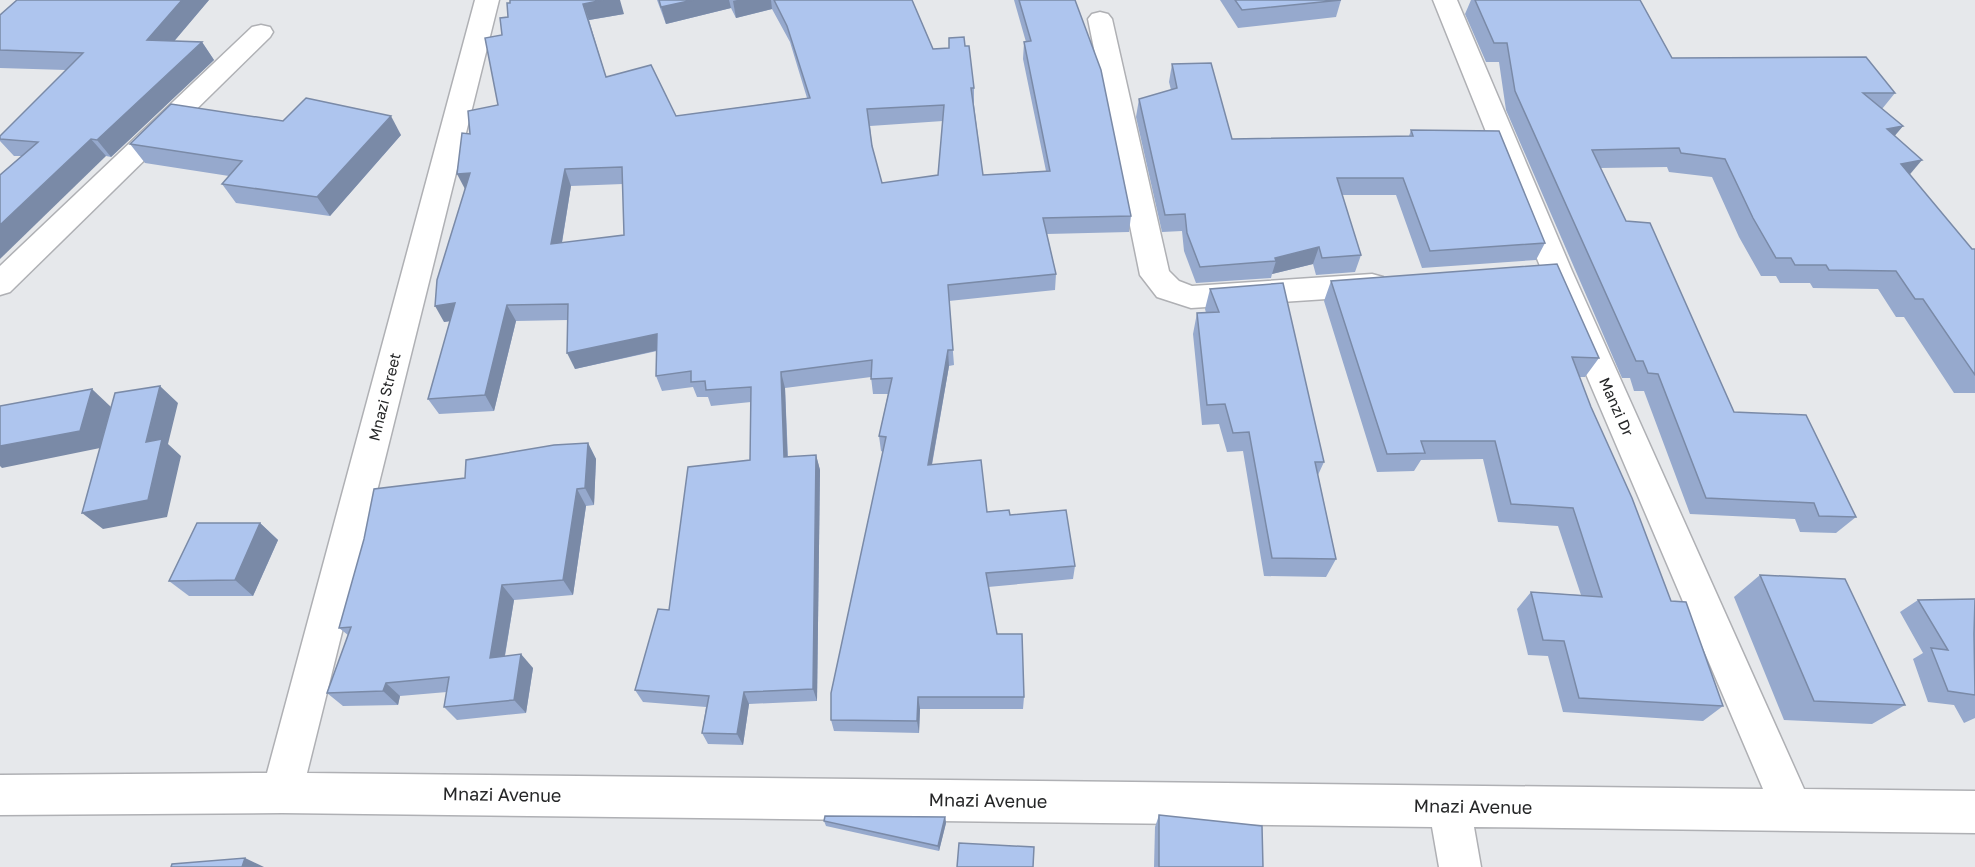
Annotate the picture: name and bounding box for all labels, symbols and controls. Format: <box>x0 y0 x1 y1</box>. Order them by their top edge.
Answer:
street label: Mnazi Street <box>364 351 404 443</box>
street label: Manzi Dr <box>1596 374 1638 439</box>
street label: Mnazi Avenue <box>442 782 562 806</box>
street label: Mnazi Avenue <box>928 788 1048 812</box>
street label: Mnazi Avenue <box>1413 794 1533 818</box>

